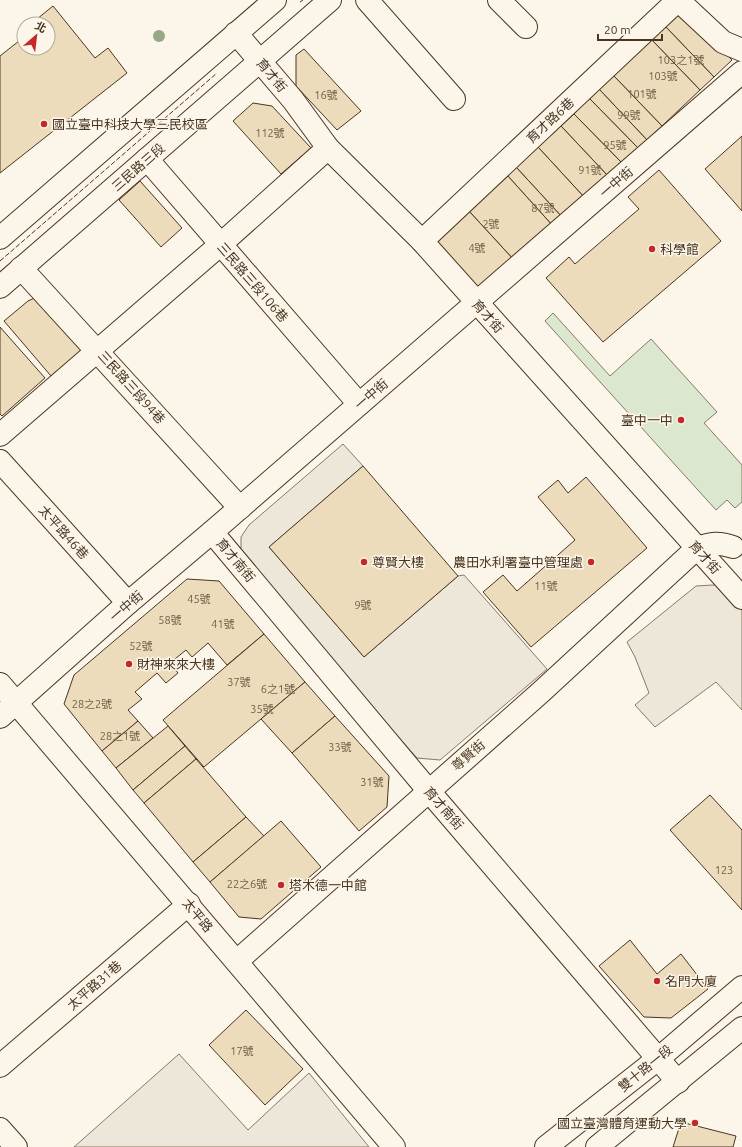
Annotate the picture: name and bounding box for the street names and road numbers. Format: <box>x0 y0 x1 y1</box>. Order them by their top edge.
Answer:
street label: 育才街 <box>254 56 290 94</box>
street label: 育才路6巷 <box>524 95 576 145</box>
street label: 三民路三段 <box>109 140 167 194</box>
street label: 一中街 <box>597 164 635 200</box>
street label: 三民路三段106巷 <box>215 240 291 324</box>
street label: 育才街 <box>470 297 506 335</box>
street label: 三民路三段94巷 <box>96 348 168 426</box>
street label: 一中街 <box>352 376 390 412</box>
street label: 太平路46巷 <box>36 503 92 561</box>
street label: 育才南街 <box>214 536 258 584</box>
street label: 育才街 <box>687 538 723 576</box>
street label: 一中街 <box>107 588 145 624</box>
street label: 尊賢街 <box>449 737 487 773</box>
street label: 育才南街 <box>422 784 466 832</box>
street label: 太平路 <box>180 896 216 934</box>
street label: 太平路31巷 <box>64 958 124 1012</box>
street label: 雙十路一段 <box>615 1042 675 1094</box>

